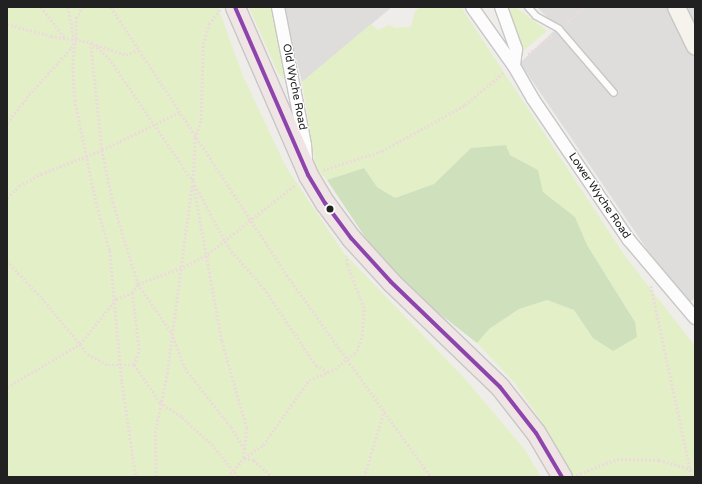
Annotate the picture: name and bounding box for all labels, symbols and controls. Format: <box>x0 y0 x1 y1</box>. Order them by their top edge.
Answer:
street label: Old Wyche Road <box>279 43 309 131</box>
street label: Lower Wyche Road <box>565 150 633 242</box>
unlabelled marker <box>325 204 335 214</box>

